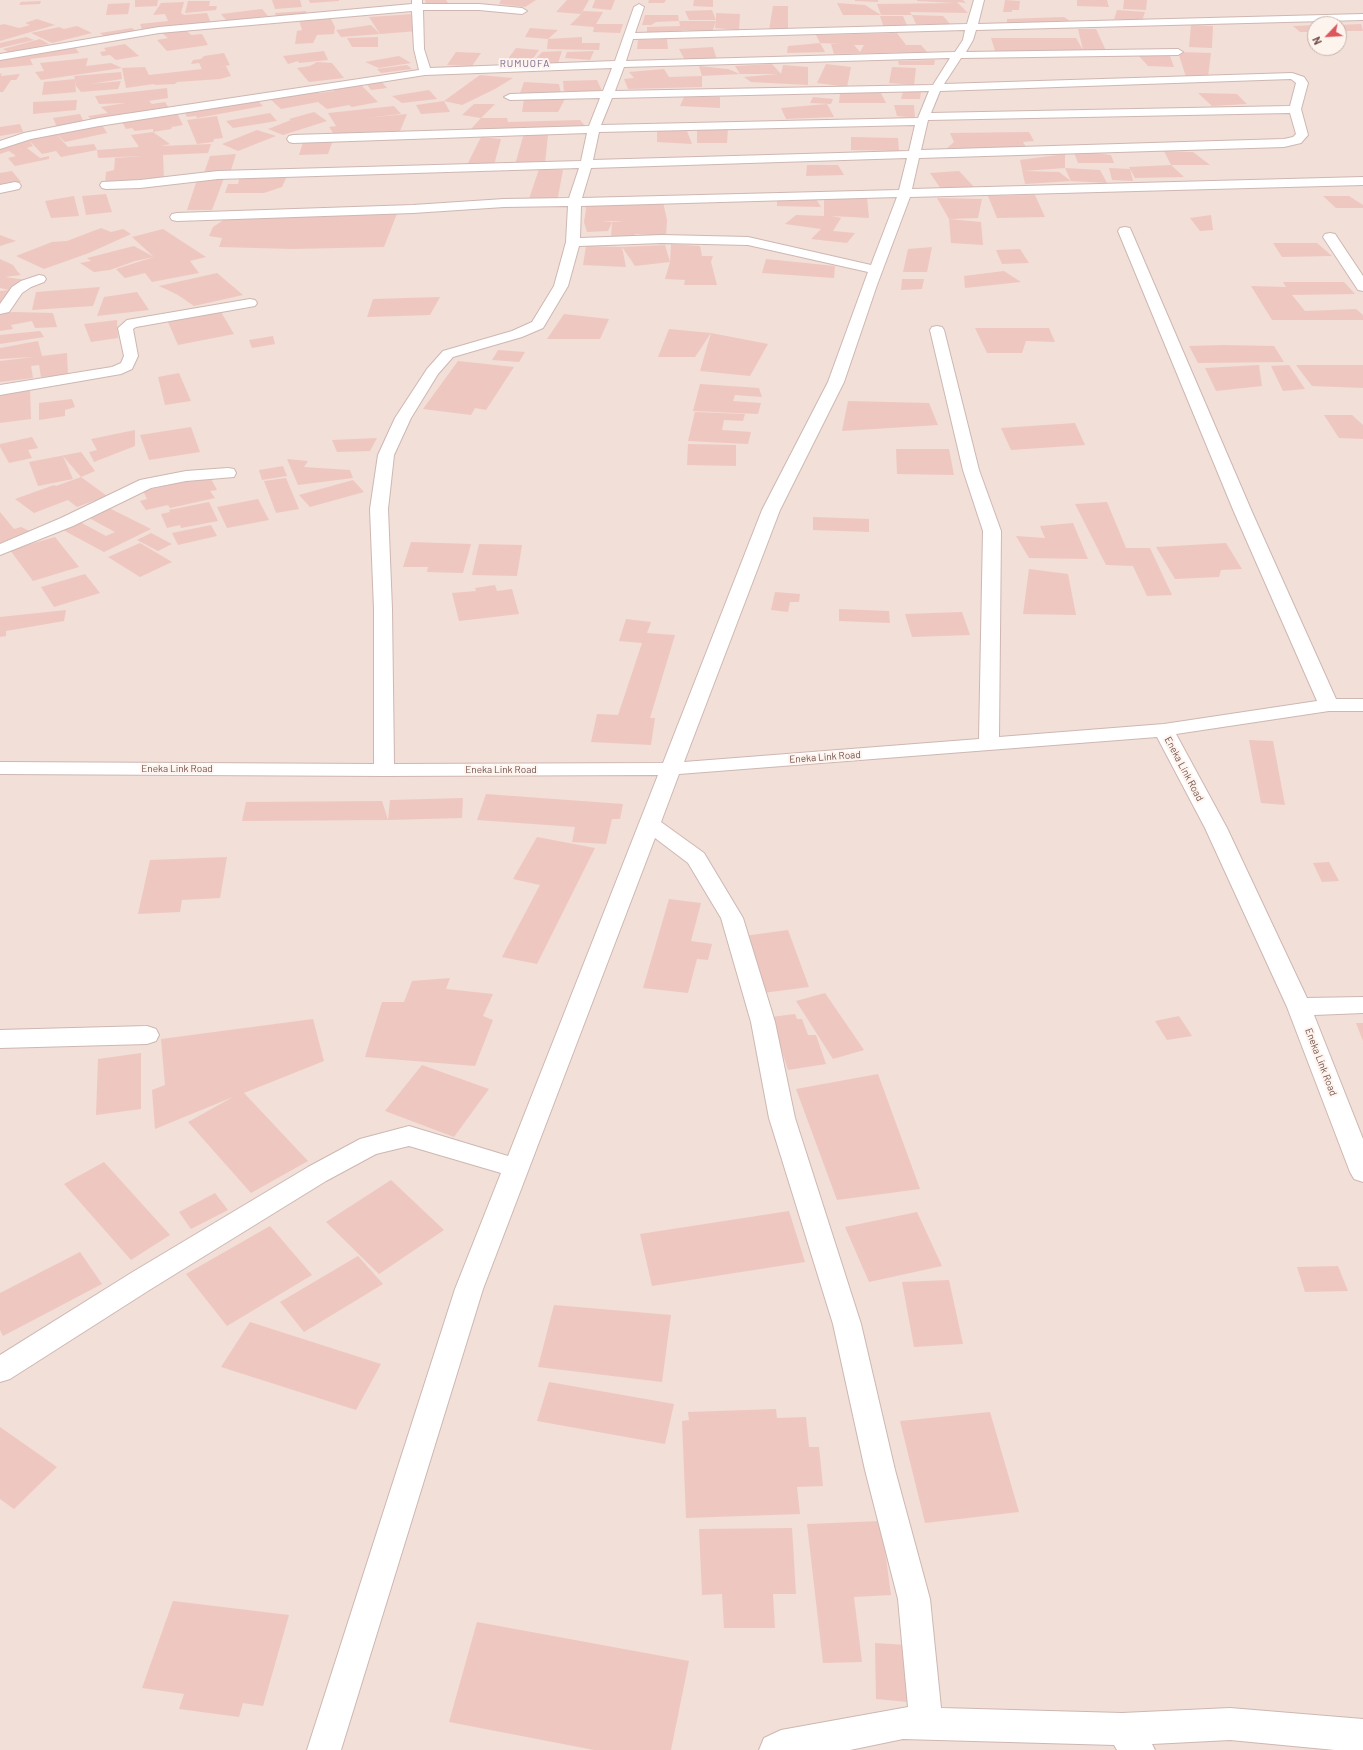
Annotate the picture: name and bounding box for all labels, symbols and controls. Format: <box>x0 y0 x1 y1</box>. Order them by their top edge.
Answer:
north arrow <box>1307 16 1347 56</box>
text: N <box>1309 35 1324 47</box>
district label: RUMUOFA <box>500 58 550 70</box>
street label: Eneka Link Road <box>1162 735 1206 803</box>
street label: Eneka Link Road <box>789 749 861 765</box>
street label: Eneka Link Road <box>141 763 213 775</box>
street label: Eneka Link Road <box>465 764 537 776</box>
street label: Eneka Link Road <box>1303 1026 1339 1098</box>

